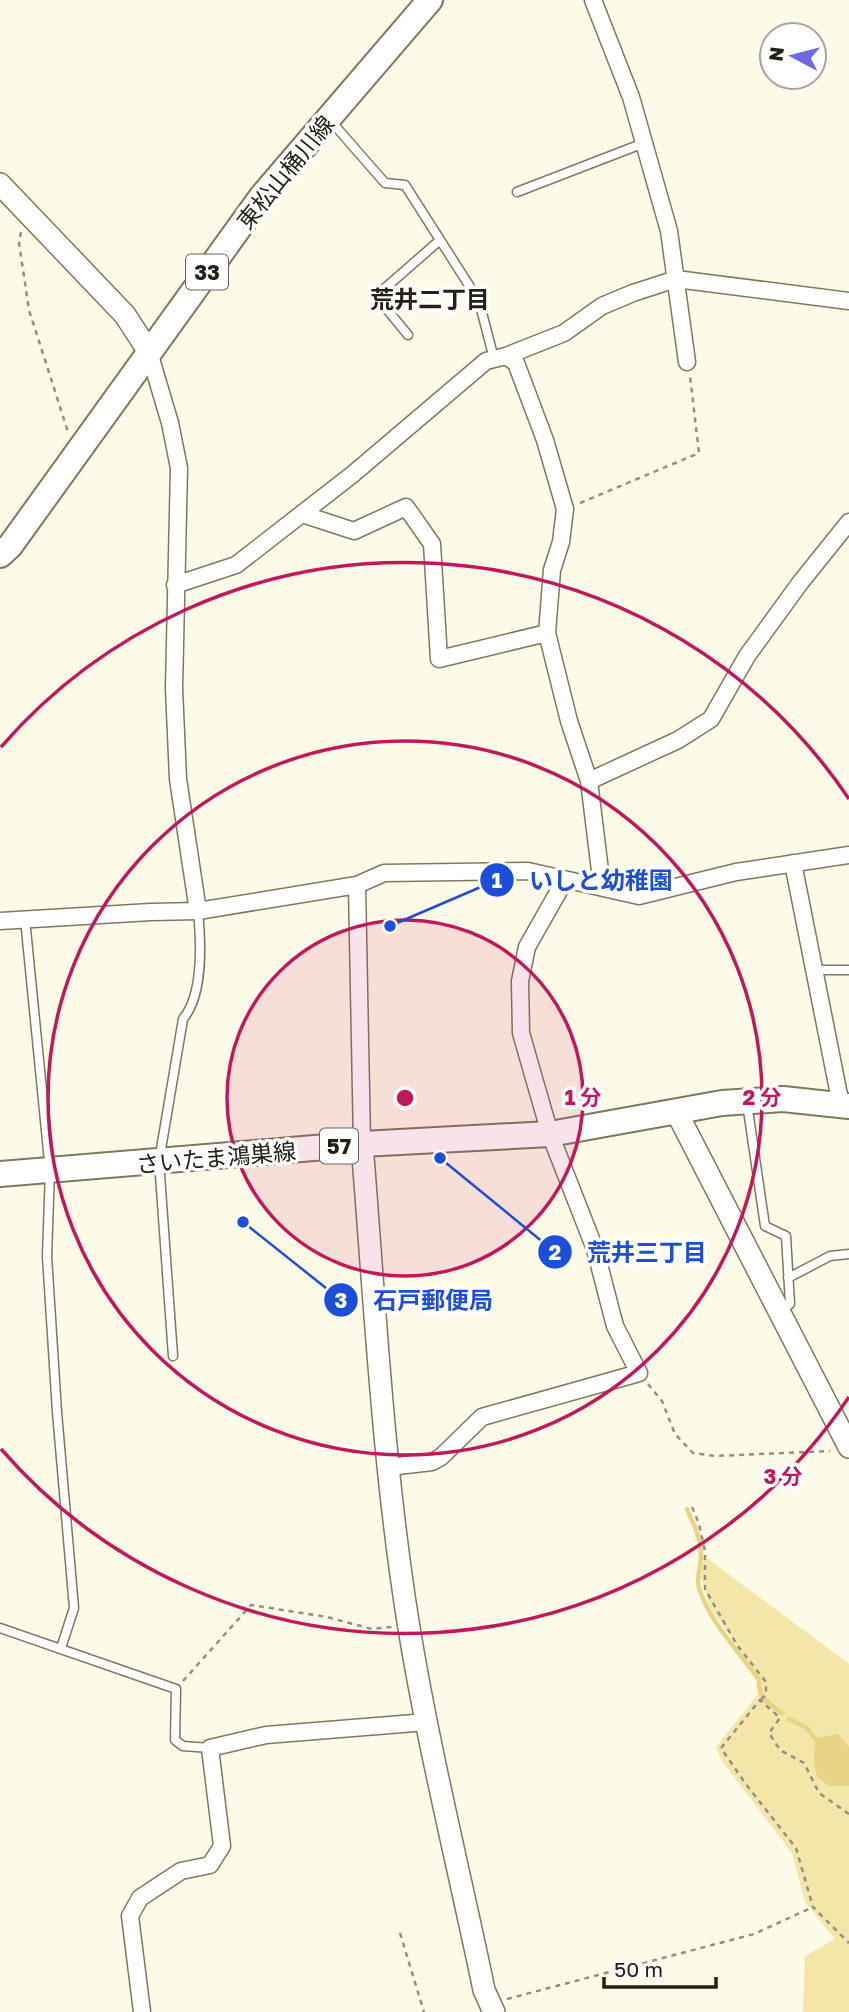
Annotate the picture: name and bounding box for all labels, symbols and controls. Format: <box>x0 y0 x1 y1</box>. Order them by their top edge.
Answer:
north arrow <box>758 21 828 91</box>
text: N <box>763 45 788 62</box>
street label: 東松山桶川線 <box>231 110 339 234</box>
road number: 33 <box>186 254 228 290</box>
district label: 荒井二丁目 <box>370 284 490 313</box>
callout: いしと幼稚園 <box>480 858 687 903</box>
text: いしと幼稚園 <box>529 865 673 894</box>
text: 1 <box>492 867 503 893</box>
text: 1 分 <box>564 1084 602 1110</box>
text: 2 分 <box>742 1084 782 1110</box>
centre of rings <box>393 1086 417 1110</box>
road number: 57 <box>320 1128 358 1164</box>
street label: さいたま鴻巣線 <box>135 1136 297 1178</box>
callout: 荒井三丁目 <box>538 1230 721 1275</box>
text: 荒井三丁目 <box>587 1237 707 1266</box>
text: 2 <box>549 1239 562 1265</box>
callout: 石戸郵便局 <box>324 1278 507 1323</box>
text: 石戸郵便局 <box>373 1285 493 1314</box>
text: 3 <box>335 1287 347 1313</box>
text: 3 分 <box>763 1463 803 1489</box>
scale bar <box>604 1946 716 1990</box>
text: 50 m <box>614 1956 663 1982</box>

